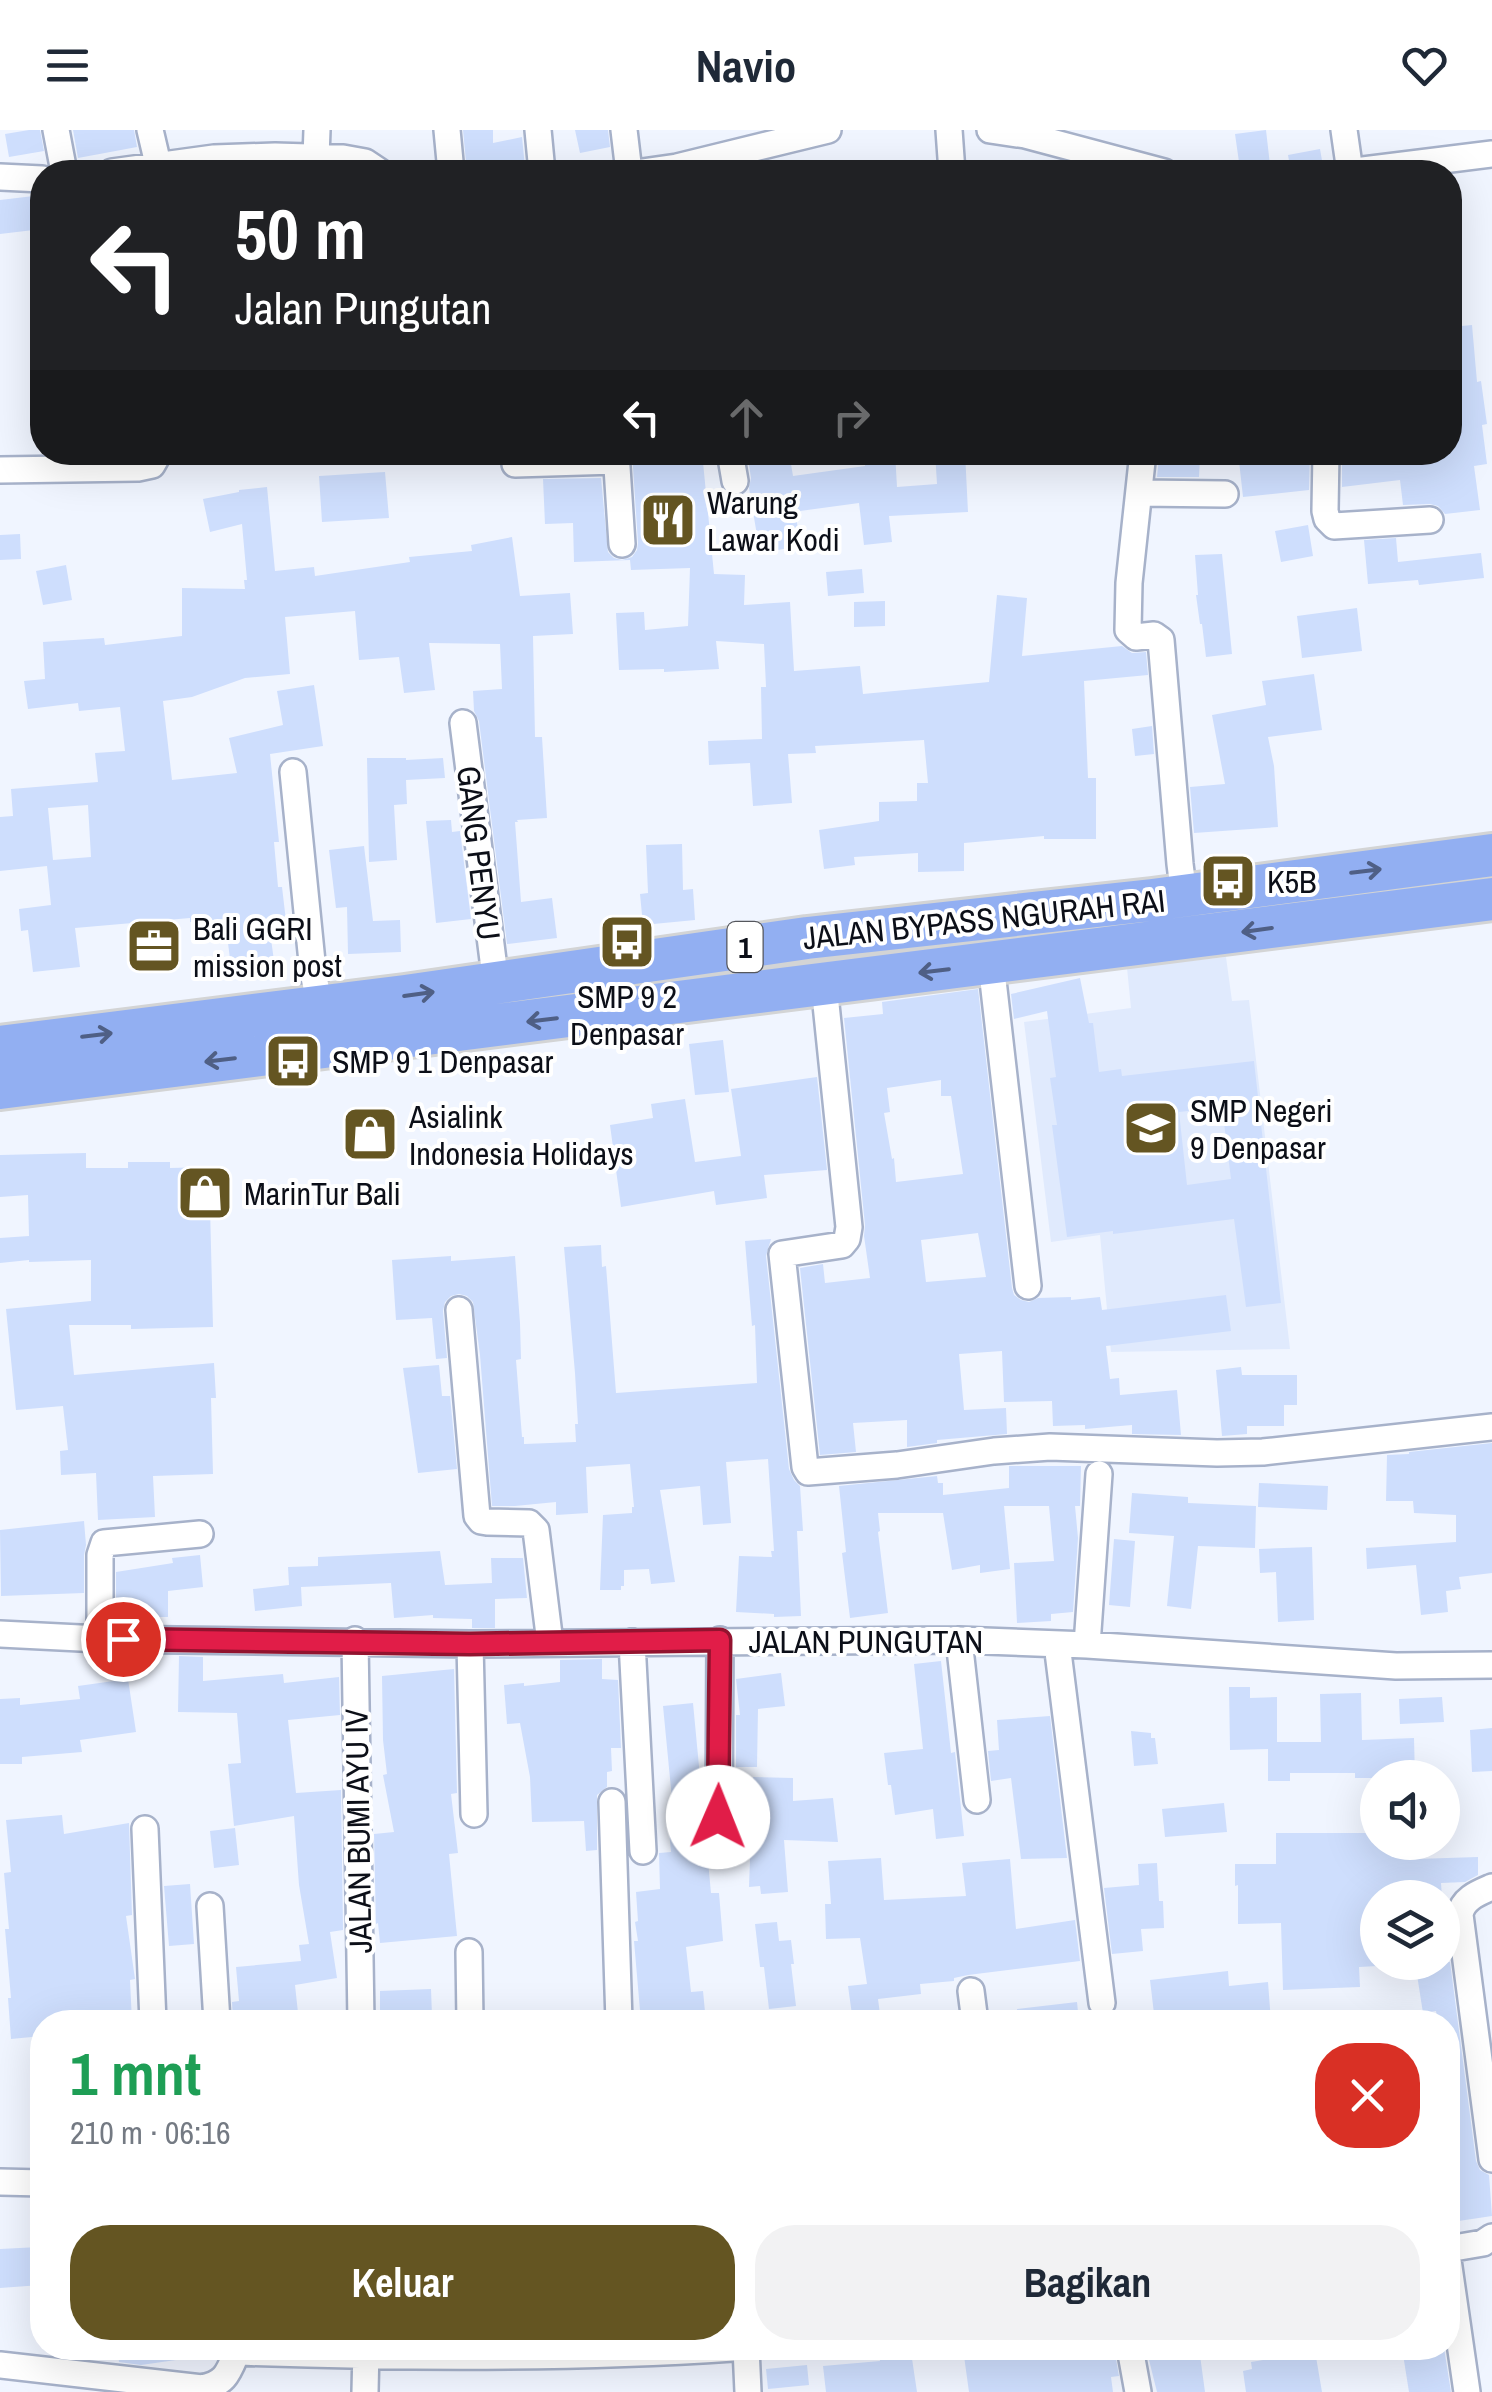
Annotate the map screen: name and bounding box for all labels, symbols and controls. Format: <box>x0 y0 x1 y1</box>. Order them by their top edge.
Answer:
text: Navio <box>696 35 796 96</box>
icon: menu <box>40 38 95 93</box>
icon: heart <box>1397 38 1452 93</box>
text: 50 m <box>235 187 366 281</box>
icon: left <box>70 200 200 330</box>
text: Jalan Pungutan <box>235 277 491 338</box>
icon: left <box>614 390 669 445</box>
icon: ahead <box>719 390 774 445</box>
icon: right <box>824 390 879 445</box>
place label: Warung Lawar Kodi <box>707 481 840 561</box>
restaurant icon: Warung Lawar Kodi <box>638 490 698 550</box>
street label: GANG PENYU <box>447 764 511 942</box>
bus stop icon: K5B <box>1198 851 1258 911</box>
place label: K5B <box>1267 860 1317 903</box>
one-way arrow <box>1349 861 1382 880</box>
street label: JALAN BYPASS NGURAH RAI <box>801 879 1167 959</box>
place label: Bali GGRI mission post <box>193 907 342 987</box>
bus stop icon: SMP 9 2 Denpasar <box>597 912 657 972</box>
office icon: Bali GGRI mission post <box>124 916 184 976</box>
road number: 1 <box>728 922 762 972</box>
one-way arrow <box>1241 922 1273 940</box>
one-way arrow <box>918 962 951 980</box>
place label: SMP 9 2 Denpasar <box>570 975 684 1055</box>
one-way arrow <box>403 985 435 1003</box>
one-way arrow <box>526 1011 559 1029</box>
one-way arrow <box>80 1025 112 1044</box>
bus stop icon: SMP 9 1 Denpasar <box>263 1031 323 1091</box>
place label: SMP 9 1 Denpasar <box>332 1040 554 1083</box>
one-way arrow <box>204 1051 236 1070</box>
place label: SMP Negeri 9 Denpasar <box>1190 1089 1332 1169</box>
place label: Asialink Indonesia Holidays <box>408 1095 634 1175</box>
school or university icon: SMP Negeri 9 Denpasar <box>1121 1098 1181 1158</box>
shop icon: Asialink Indonesia Holidays <box>340 1104 400 1164</box>
shop icon: MarinTur Bali <box>175 1163 235 1223</box>
place label: MarinTur Bali <box>244 1172 401 1215</box>
pin <box>81 1597 166 1682</box>
icon: arrive <box>96 1612 151 1667</box>
street label: JALAN PUNGUTAN <box>749 1620 983 1663</box>
street label: JALAN BUMI AYU IV <box>334 1708 382 1954</box>
map controls <box>1360 1760 1460 1980</box>
button: sound <box>1360 1760 1460 1860</box>
position arrow <box>666 1765 770 1869</box>
button: layers <box>1360 1880 1460 1980</box>
text: 1 mnt <box>70 2033 201 2114</box>
button: close <box>1315 2043 1420 2148</box>
text: 210 m · 06:16 <box>70 2111 230 2154</box>
button: Keluar <box>70 2225 735 2340</box>
button: Bagikan <box>755 2225 1420 2340</box>

